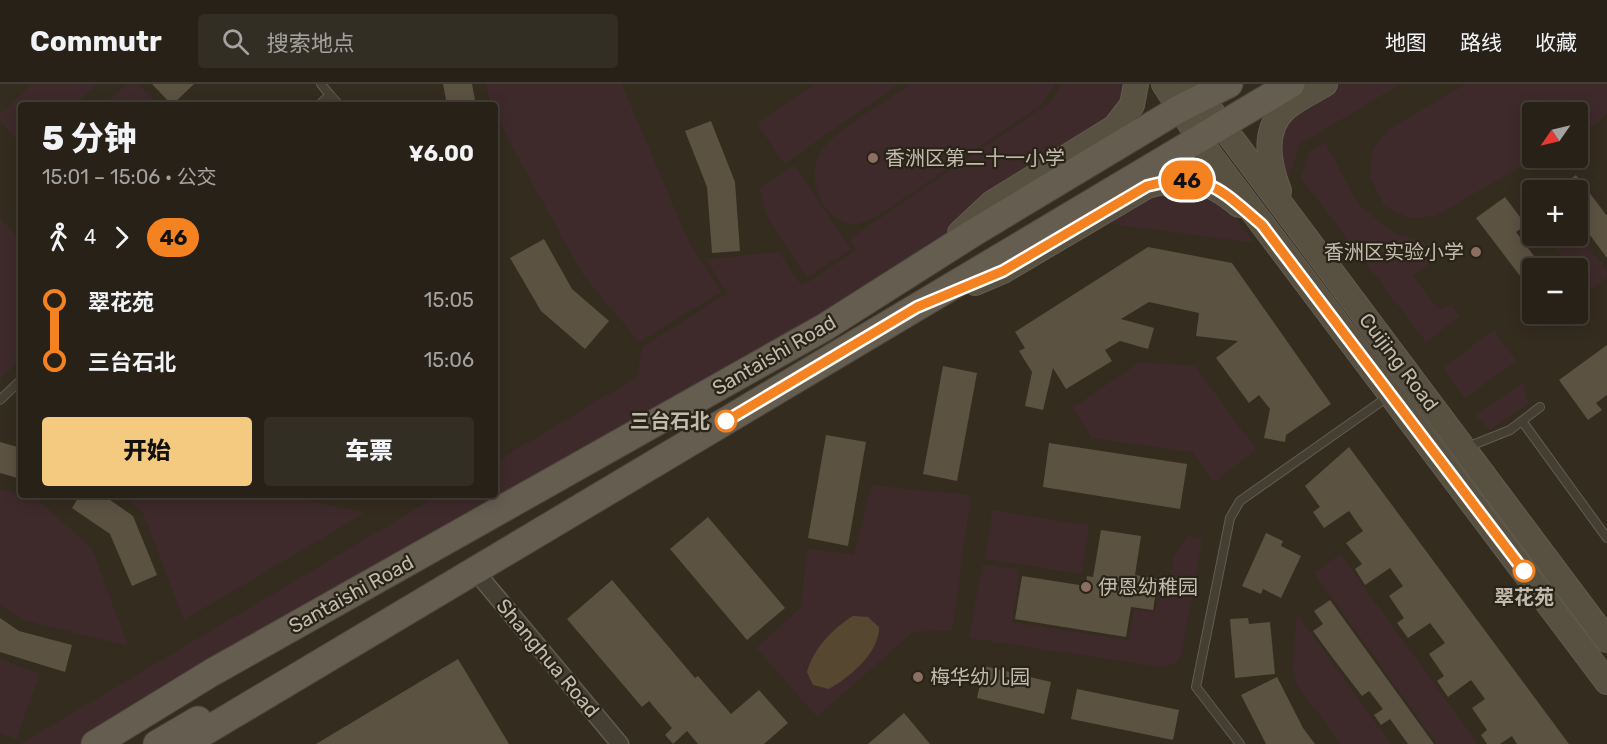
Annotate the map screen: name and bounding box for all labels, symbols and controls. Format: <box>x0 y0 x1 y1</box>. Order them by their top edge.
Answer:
search box <box>198 14 618 68</box>
text: Commutr <box>30 25 162 58</box>
icon: search <box>219 25 252 58</box>
text: 搜索地点 <box>267 30 355 57</box>
text: 地图 <box>1385 30 1427 55</box>
text: 路线 <box>1460 30 1502 55</box>
text: 收藏 <box>1535 30 1577 55</box>
north arrow <box>1522 102 1588 168</box>
map controls <box>1522 102 1588 324</box>
text: 5 分钟 <box>42 119 137 158</box>
text: ¥6.00 <box>409 140 474 167</box>
place label: 香洲区第二十一小学 <box>885 146 1065 170</box>
marker: 香洲区第二十一小学 <box>866 151 880 165</box>
line badge: 46 <box>1160 160 1214 200</box>
text: 15:01 – 15:06 · 公交 <box>42 165 217 189</box>
text: 46 <box>1173 168 1201 193</box>
button: + <box>1522 180 1588 246</box>
icon: walk <box>42 221 75 254</box>
icon: forward <box>105 221 138 254</box>
text: 4 <box>84 225 96 249</box>
text: 46 <box>159 225 187 250</box>
place label: 香洲区实验小学 <box>1324 240 1464 264</box>
marker: 香洲区实验小学 <box>1469 245 1483 259</box>
button: − <box>1522 258 1588 324</box>
text: 15:05 <box>424 288 474 312</box>
text: 翠花苑 <box>88 289 154 316</box>
street label: Cuijing Road <box>1354 308 1444 416</box>
street label: Santaishi Road <box>708 310 840 400</box>
text: 15:06 <box>424 348 474 372</box>
text: 三台石北 <box>88 349 176 376</box>
place label: 三台石北 <box>630 409 710 433</box>
marker: 三台石北 <box>715 410 737 432</box>
button: 开始 <box>42 417 252 486</box>
button: 车票 <box>264 417 474 486</box>
street label: Santaishi Road <box>285 550 417 638</box>
marker: 翠花苑 <box>1513 560 1535 582</box>
place label: 伊恩幼稚园 <box>1098 575 1198 599</box>
marker: 伊恩幼稚园 <box>1079 580 1093 594</box>
place label: 翠花苑 <box>1494 585 1554 609</box>
street label: Shanghua Road <box>491 594 605 722</box>
place label: 梅华幼儿园 <box>930 665 1030 689</box>
marker: 梅华幼儿园 <box>911 670 925 684</box>

